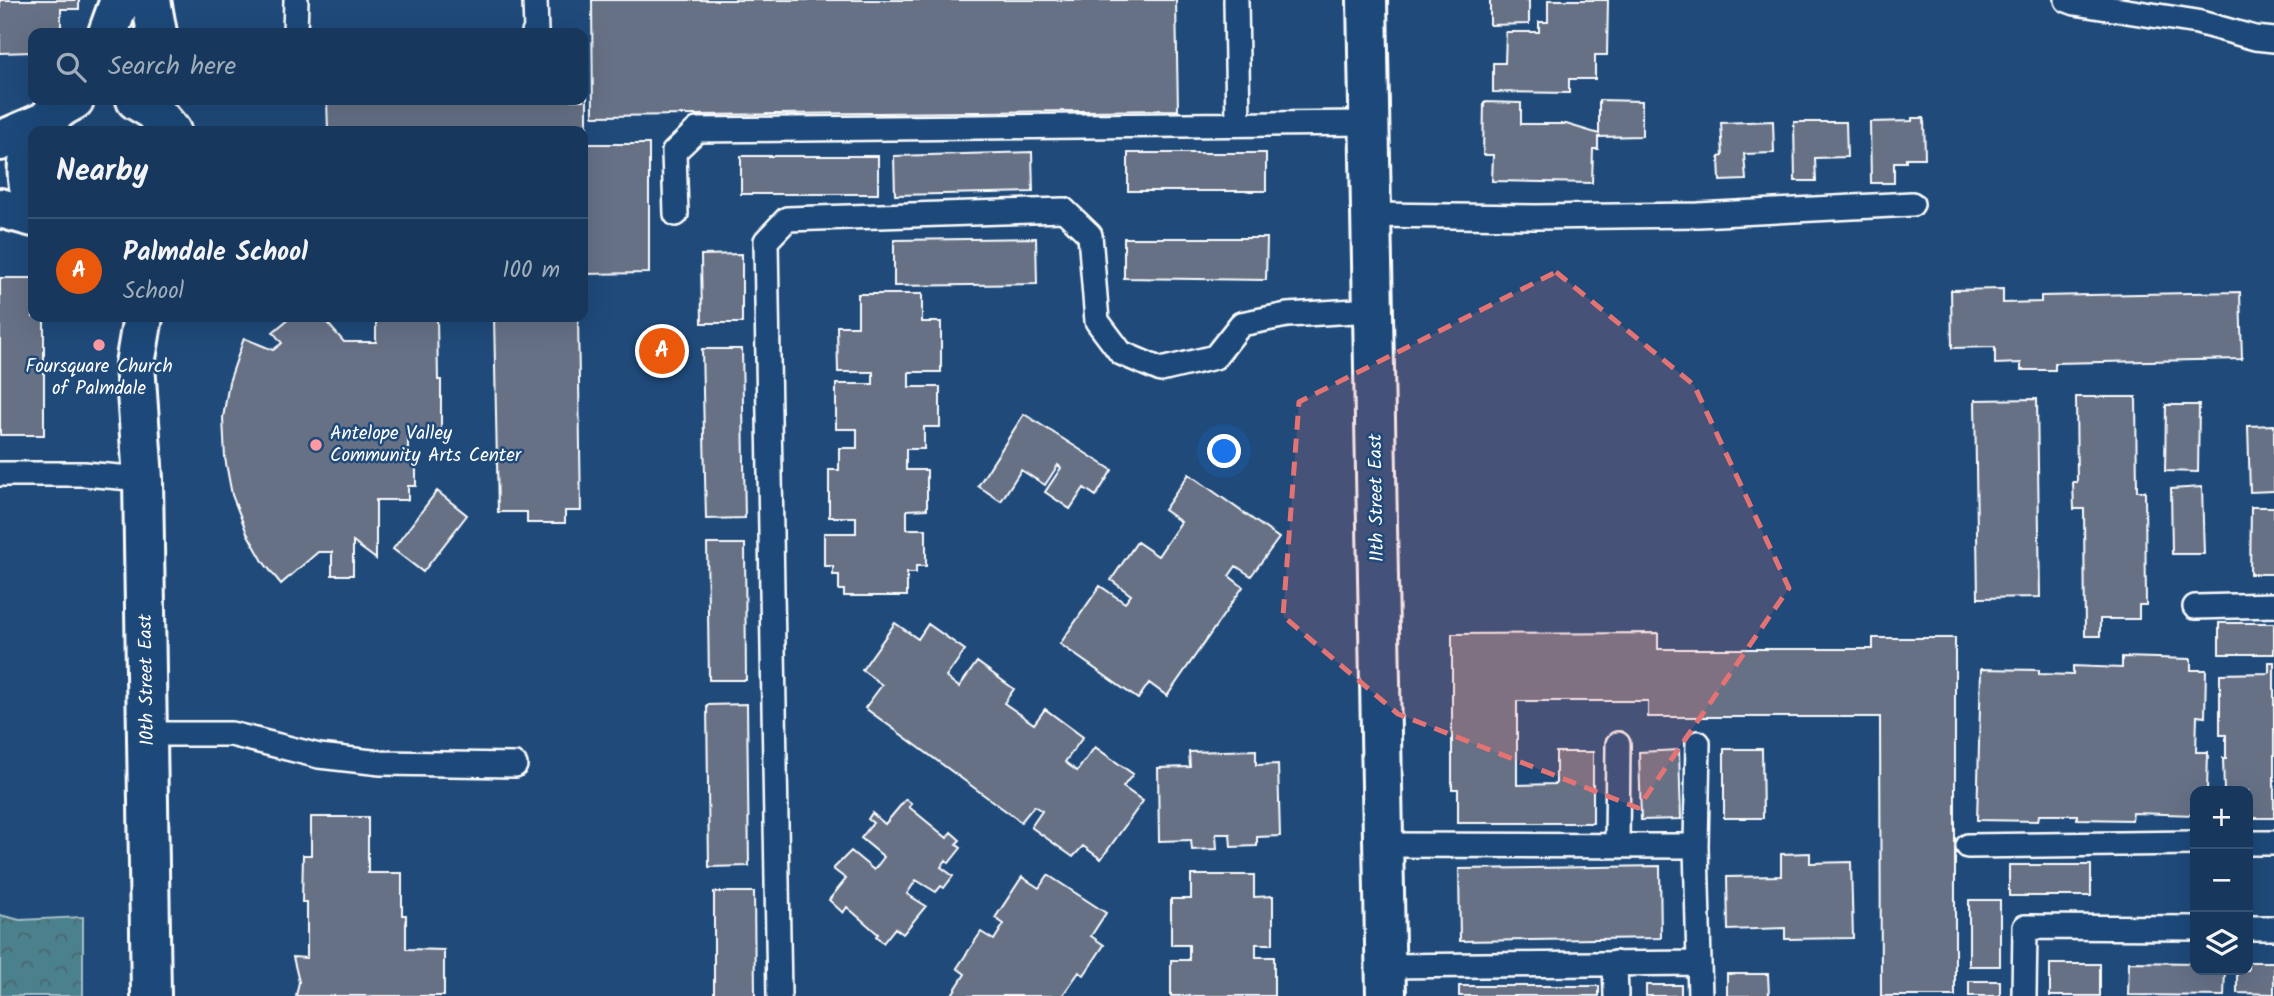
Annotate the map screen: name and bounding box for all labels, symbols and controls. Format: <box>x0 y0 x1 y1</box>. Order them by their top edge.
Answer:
search box <box>28 28 588 105</box>
text: Search here <box>108 46 236 88</box>
icon: search <box>52 48 90 86</box>
text: Nearby <box>56 148 148 196</box>
text: Palmdale School <box>123 232 308 274</box>
text: A <box>72 253 86 289</box>
text: 100 m <box>502 253 560 289</box>
text: School <box>123 274 184 310</box>
pin: A <box>639 325 685 377</box>
marker: Foursquare Church of Palmdale <box>91 337 107 353</box>
place label: Foursquare Church of Palmdale <box>25 352 173 404</box>
place label: Antelope Valley Community Arts Center <box>330 419 523 471</box>
street label: 11th Street East <box>1361 433 1393 562</box>
your location <box>1207 434 1241 468</box>
marker: Antelope Valley Community Arts Center <box>308 437 324 453</box>
street label: 10th Street East <box>131 613 163 746</box>
map controls <box>2190 786 2253 975</box>
button: + <box>2190 786 2253 849</box>
button: − <box>2190 849 2253 912</box>
button: layers <box>2190 912 2253 975</box>

